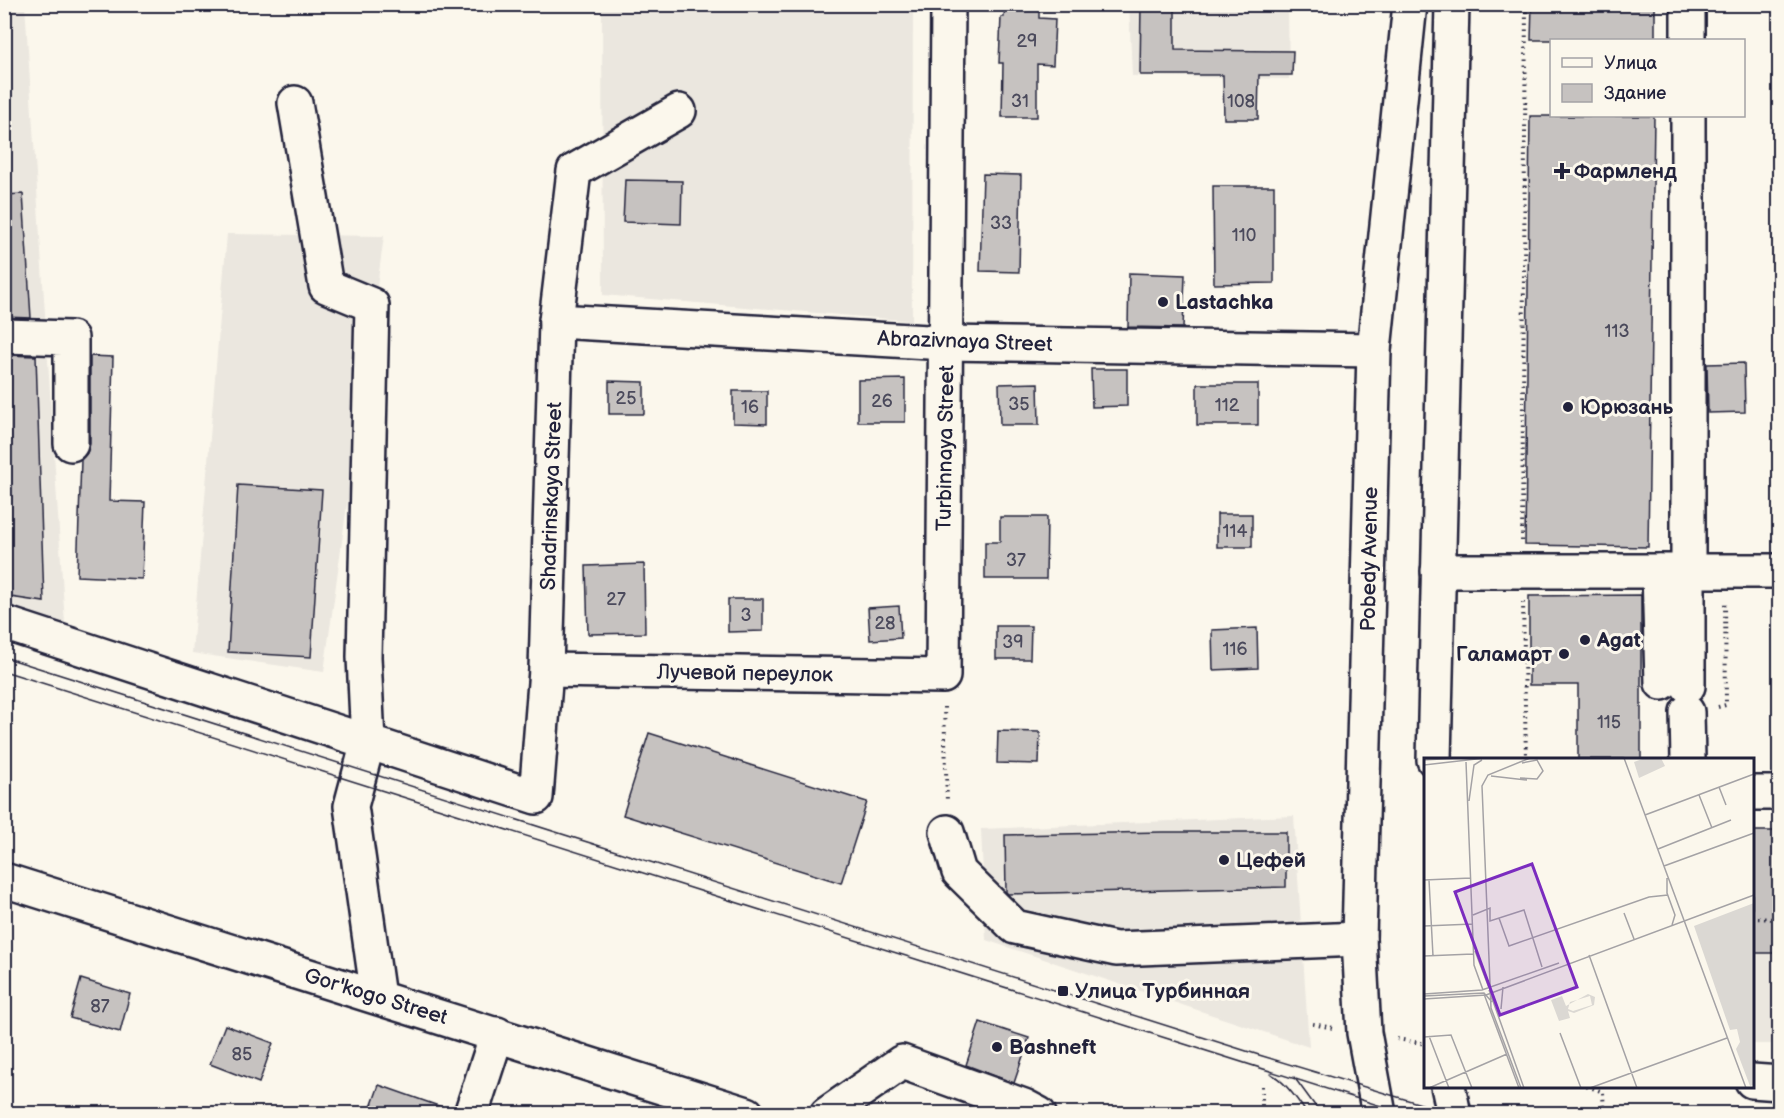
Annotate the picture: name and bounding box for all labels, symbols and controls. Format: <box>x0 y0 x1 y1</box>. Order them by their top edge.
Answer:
house number: 29 <box>1016 31 1038 52</box>
legend <box>1550 39 1745 117</box>
text: Улица <box>1604 53 1658 74</box>
text: Здание <box>1604 83 1666 104</box>
house number: 31 <box>1011 91 1029 112</box>
house number: 108 <box>1227 91 1255 112</box>
place label: Фармленд <box>1574 159 1677 184</box>
marker: Фармленд <box>1555 164 1569 178</box>
house number: 33 <box>990 213 1012 234</box>
house number: 110 <box>1232 225 1256 246</box>
place label: Lastachka <box>1175 290 1274 315</box>
marker: Lastachka <box>1156 295 1170 309</box>
house number: 113 <box>1604 321 1630 342</box>
street label: Abrazivnaya Street <box>877 326 1054 357</box>
street label: Turbinnaya Street <box>932 364 959 531</box>
house number: 25 <box>616 388 636 409</box>
house number: 26 <box>871 391 893 412</box>
house number: 35 <box>1008 394 1030 415</box>
house number: 112 <box>1215 395 1240 416</box>
place label: Юрюзань <box>1580 395 1674 420</box>
house number: 16 <box>741 397 759 418</box>
marker: Юрюзань <box>1561 400 1575 414</box>
street label: Shadrinskaya Street <box>536 401 567 591</box>
street label: Pobedy Avenue <box>1356 486 1383 632</box>
house number: 114 <box>1223 521 1247 542</box>
house number: 37 <box>1006 550 1026 571</box>
house number: 27 <box>606 589 626 610</box>
house number: 3 <box>740 605 752 626</box>
house number: 28 <box>874 613 896 634</box>
place label: Agat <box>1596 628 1641 653</box>
house number: 39 <box>1002 632 1024 653</box>
marker: Agat <box>1578 633 1592 647</box>
house number: 116 <box>1223 639 1247 660</box>
place label: Галамарт <box>1456 642 1552 667</box>
marker: Галамарт <box>1557 647 1571 661</box>
street label: Лучевой переулок <box>656 659 833 688</box>
house number: 115 <box>1597 712 1621 733</box>
inset map <box>1424 758 1754 1088</box>
place label: Цефей <box>1236 848 1306 873</box>
marker: Цефей <box>1217 853 1231 867</box>
street label: Gor'kogo Street <box>301 963 451 1030</box>
place label: Улица Турбинная <box>1075 979 1250 1004</box>
marker: Улица Турбинная <box>1056 984 1070 998</box>
house number: 87 <box>90 996 110 1017</box>
place label: Bashneft <box>1009 1035 1096 1060</box>
marker: Bashneft <box>990 1040 1004 1054</box>
house number: 85 <box>232 1044 252 1065</box>

